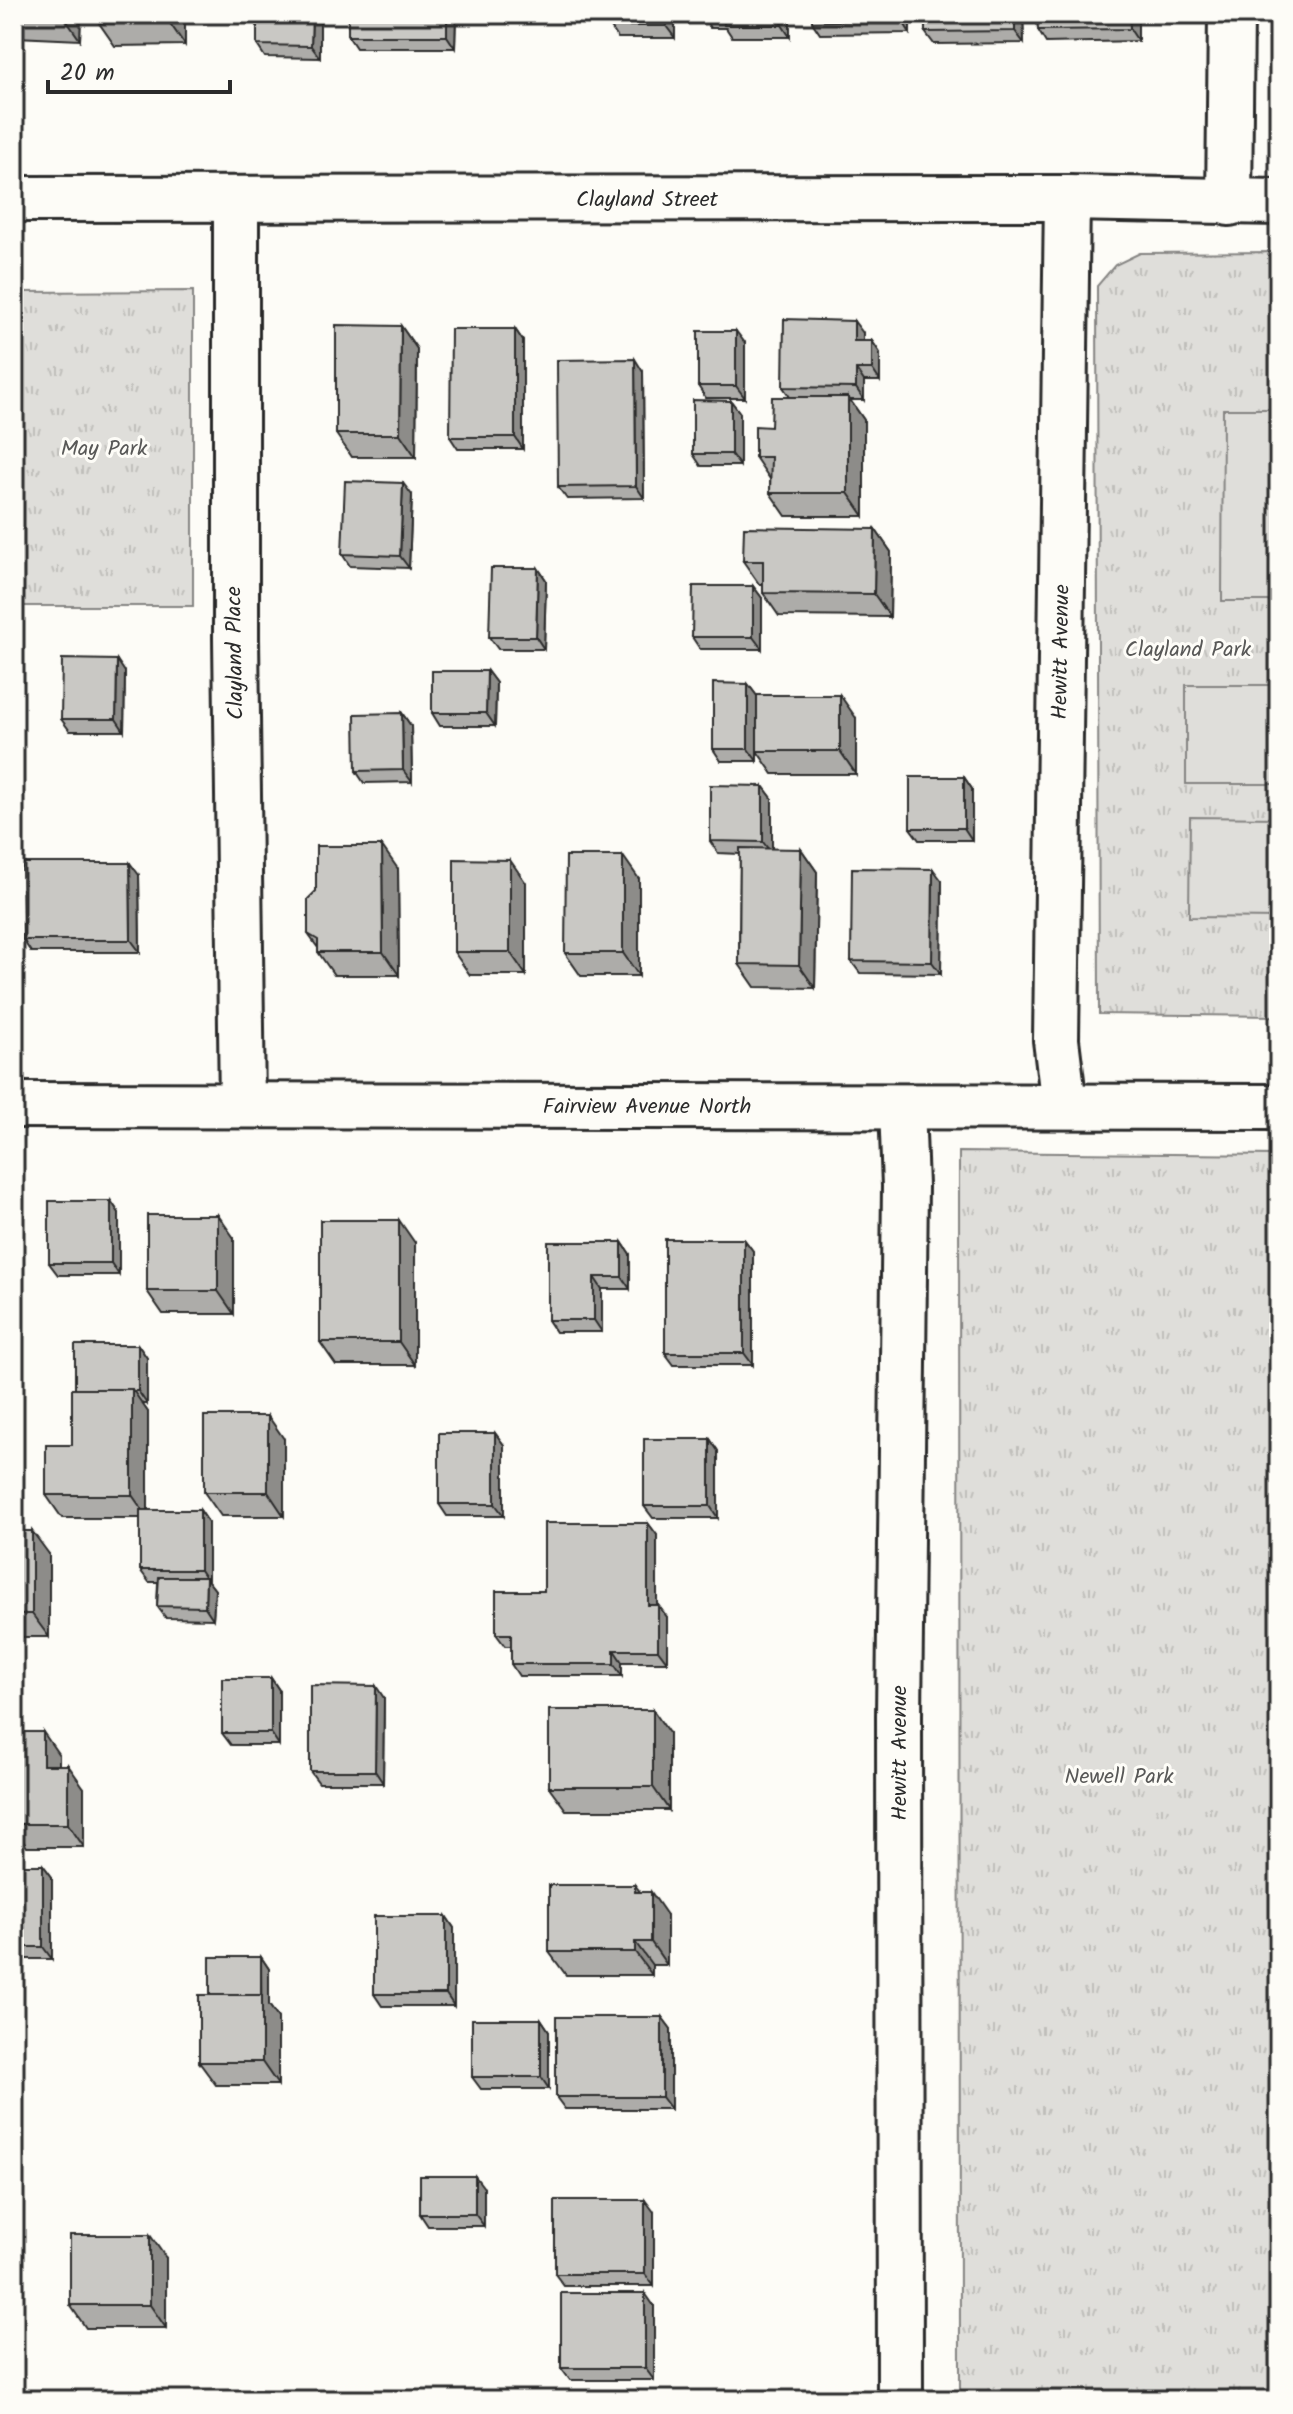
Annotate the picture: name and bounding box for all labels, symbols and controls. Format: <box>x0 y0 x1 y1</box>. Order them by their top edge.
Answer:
scale bar <box>48 44 230 94</box>
text: 20 m <box>60 54 115 93</box>
street label: Clayland Street <box>576 183 719 218</box>
park label: May Park <box>61 432 148 467</box>
street label: Hewitt Avenue <box>1043 584 1081 720</box>
street label: Clayland Place <box>217 586 255 720</box>
park label: Clayland Park <box>1125 633 1252 668</box>
street label: Fairview Avenue North <box>543 1090 751 1125</box>
street label: Hewitt Avenue <box>883 1685 918 1821</box>
park label: Newell Park <box>1065 1760 1174 1795</box>

